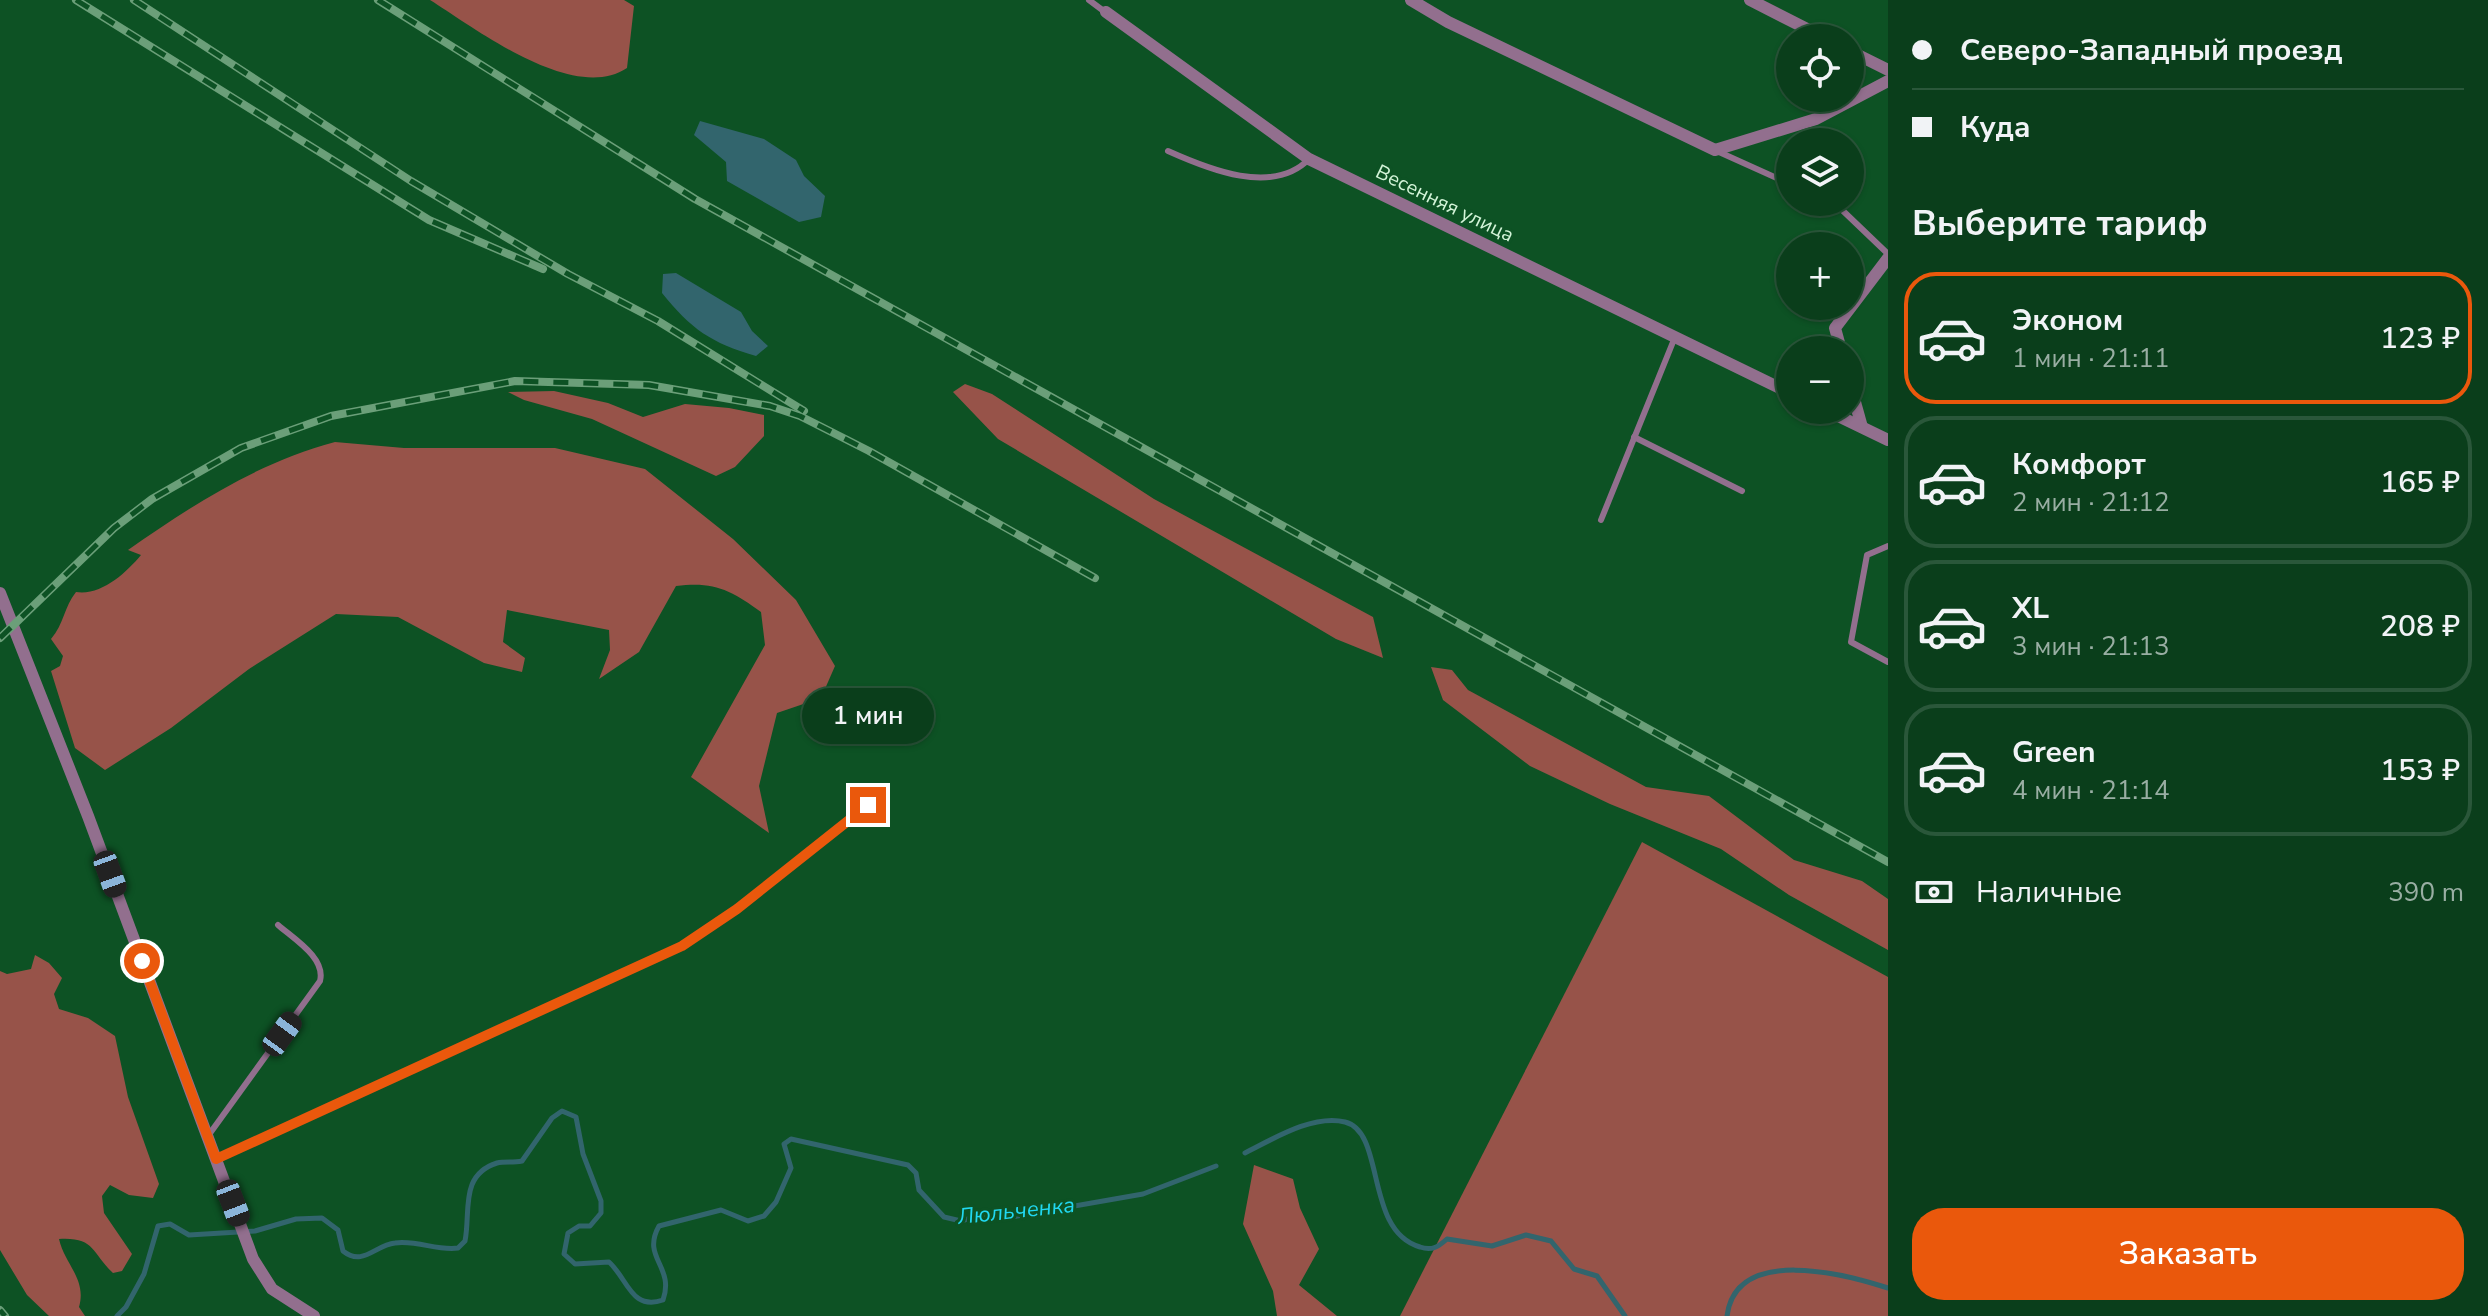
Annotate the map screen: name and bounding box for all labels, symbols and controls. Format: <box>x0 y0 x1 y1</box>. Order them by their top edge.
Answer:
map controls <box>1776 24 1864 424</box>
button: locate <box>1776 24 1864 112</box>
text: Северо-Западный проезд <box>1960 30 2343 71</box>
text: Куда <box>1960 107 2031 148</box>
button: layers <box>1776 128 1864 216</box>
street label: Весенняя улица <box>1371 158 1518 249</box>
text: Выберите тариф <box>1912 199 2208 248</box>
button: + <box>1776 232 1864 320</box>
text: Эконом <box>2012 300 2123 341</box>
icon: car <box>1916 302 1988 374</box>
text: 123 ₽ <box>2380 318 2460 359</box>
button: − <box>1776 336 1864 424</box>
text: 1 мин · 21:11 <box>2012 341 2169 376</box>
text: Комфорт <box>2012 444 2146 485</box>
icon: car <box>1916 446 1988 518</box>
text: 165 ₽ <box>2380 462 2460 503</box>
text: 2 мин · 21:12 <box>2012 485 2169 520</box>
text: XL <box>2012 588 2049 629</box>
icon: car <box>1916 590 1988 662</box>
text: 208 ₽ <box>2380 606 2460 647</box>
text: 3 мин · 21:13 <box>2012 629 2169 664</box>
callout: 1 мин <box>802 689 934 745</box>
text: 1 мин <box>833 698 903 733</box>
text: Green <box>2012 732 2096 773</box>
icon: car <box>1916 734 1988 806</box>
text: 153 ₽ <box>2380 750 2460 791</box>
text: 4 мин · 21:14 <box>2012 773 2169 808</box>
route end <box>850 787 886 823</box>
car <box>91 847 129 901</box>
icon: cash <box>1912 870 1956 914</box>
text: Наличные <box>1976 872 2122 913</box>
text: 390 m <box>2388 875 2464 910</box>
route start <box>124 943 160 979</box>
car <box>258 1008 306 1060</box>
car <box>213 1176 253 1230</box>
water label: Люльченка <box>955 1190 1076 1232</box>
button: Заказать <box>1912 1208 2464 1300</box>

